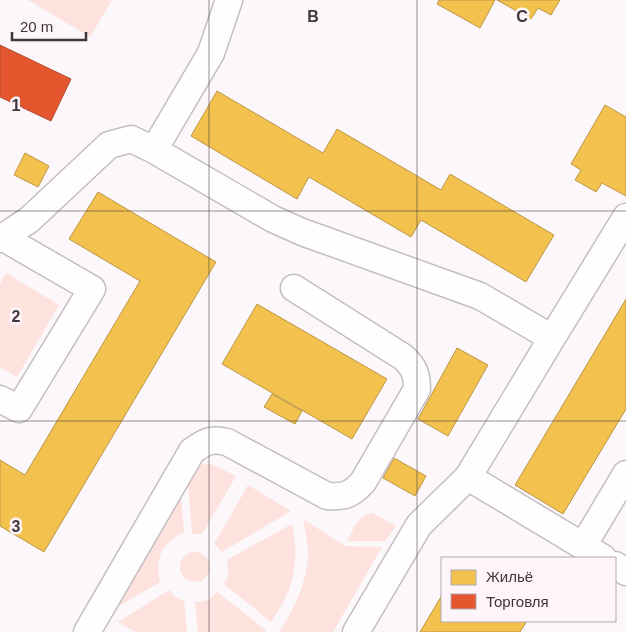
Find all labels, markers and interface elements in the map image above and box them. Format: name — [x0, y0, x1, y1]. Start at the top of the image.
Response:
text: B — [307, 8, 319, 25]
text: C — [516, 8, 528, 25]
scale bar — [12, 10, 86, 42]
text: 20 m — [20, 18, 53, 35]
text: 1 — [12, 97, 21, 114]
text: 2 — [12, 308, 21, 325]
text: 3 — [12, 518, 21, 535]
legend — [441, 557, 616, 622]
text: Жильё — [486, 568, 533, 585]
text: Торговля — [486, 593, 549, 610]

